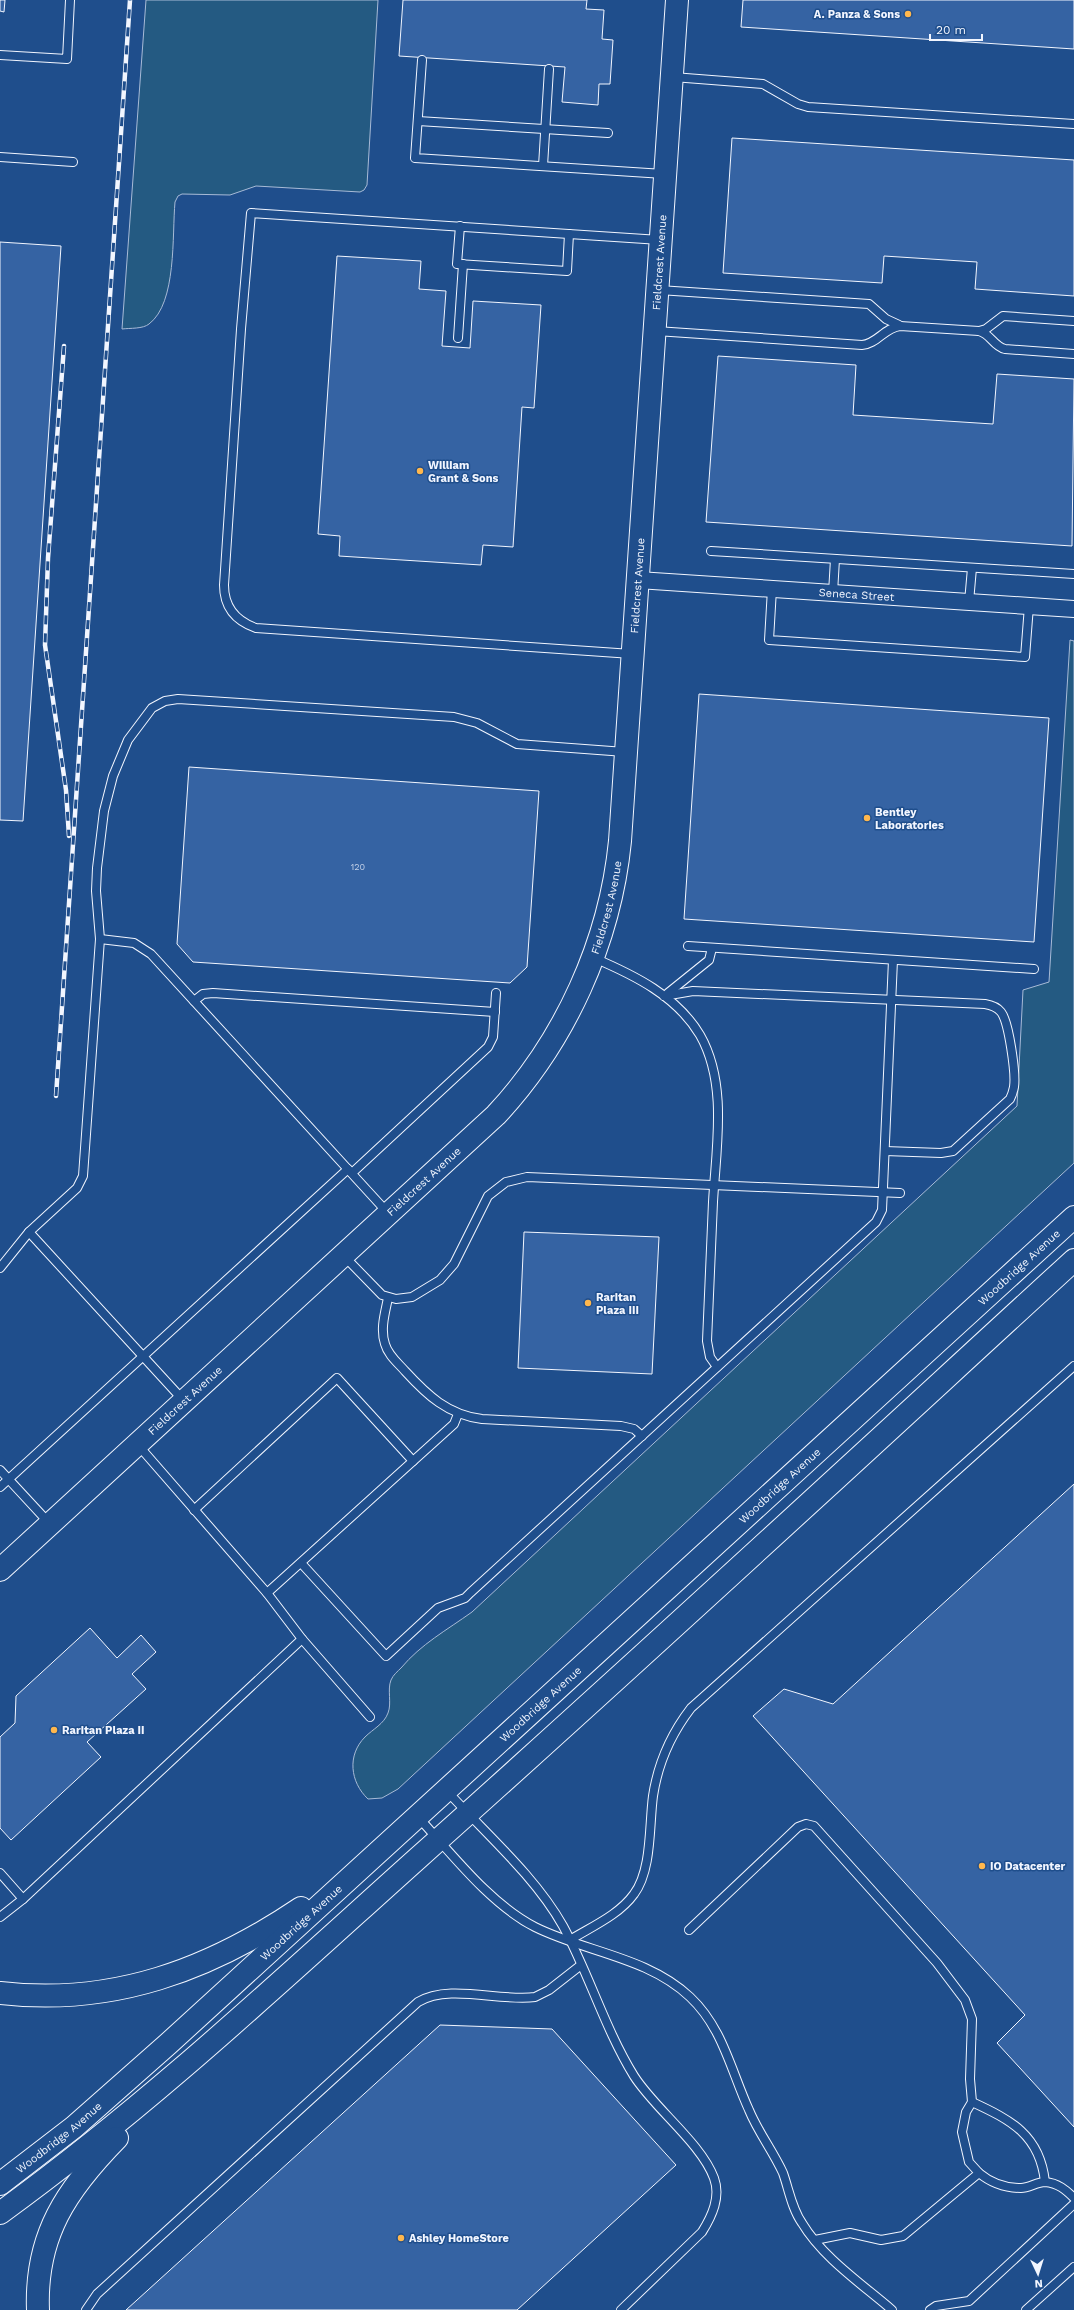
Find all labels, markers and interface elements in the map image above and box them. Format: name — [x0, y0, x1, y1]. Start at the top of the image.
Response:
place label: A. Panza & Sons — [814, 8, 900, 21]
marker: A. Panza & Sons — [903, 9, 913, 19]
scale bar — [930, 16, 982, 42]
text: 20 m — [936, 23, 966, 37]
street label: Fieldcrest Avenue — [649, 214, 669, 311]
place label: William Grant & Sons — [428, 459, 498, 485]
marker: William Grant & Sons — [415, 466, 425, 476]
street label: Fieldcrest Avenue — [628, 537, 647, 634]
street label: Seneca Street — [818, 586, 895, 604]
place label: Bentley Laboratories — [875, 806, 944, 832]
marker: Bentley Laboratories — [862, 813, 872, 823]
street label: Fieldcrest Avenue — [588, 860, 624, 956]
house number: 120 — [351, 862, 366, 872]
street label: Fieldcrest Avenue — [384, 1144, 463, 1218]
street label: Woodbridge Avenue — [975, 1227, 1063, 1308]
place label: Raritan Plaza III — [596, 1291, 639, 1317]
marker: Raritan Plaza III — [583, 1298, 593, 1308]
street label: Fieldcrest Avenue — [145, 1363, 225, 1438]
street label: Woodbridge Avenue — [736, 1445, 823, 1526]
street label: Woodbridge Avenue — [497, 1664, 584, 1745]
place label: Raritan Plaza II — [62, 1724, 145, 1737]
marker: Raritan Plaza II — [49, 1725, 59, 1735]
place label: IO Datacenter — [990, 1860, 1066, 1873]
marker: IO Datacenter — [977, 1861, 987, 1871]
street label: Woodbridge Avenue — [258, 1882, 345, 1963]
street label: Woodbridge Avenue — [13, 2099, 104, 2176]
place label: Ashley HomeStore — [409, 2232, 509, 2245]
marker: Ashley HomeStore — [396, 2233, 406, 2243]
north arrow — [1018, 2254, 1058, 2294]
text: N — [1034, 2277, 1043, 2290]

